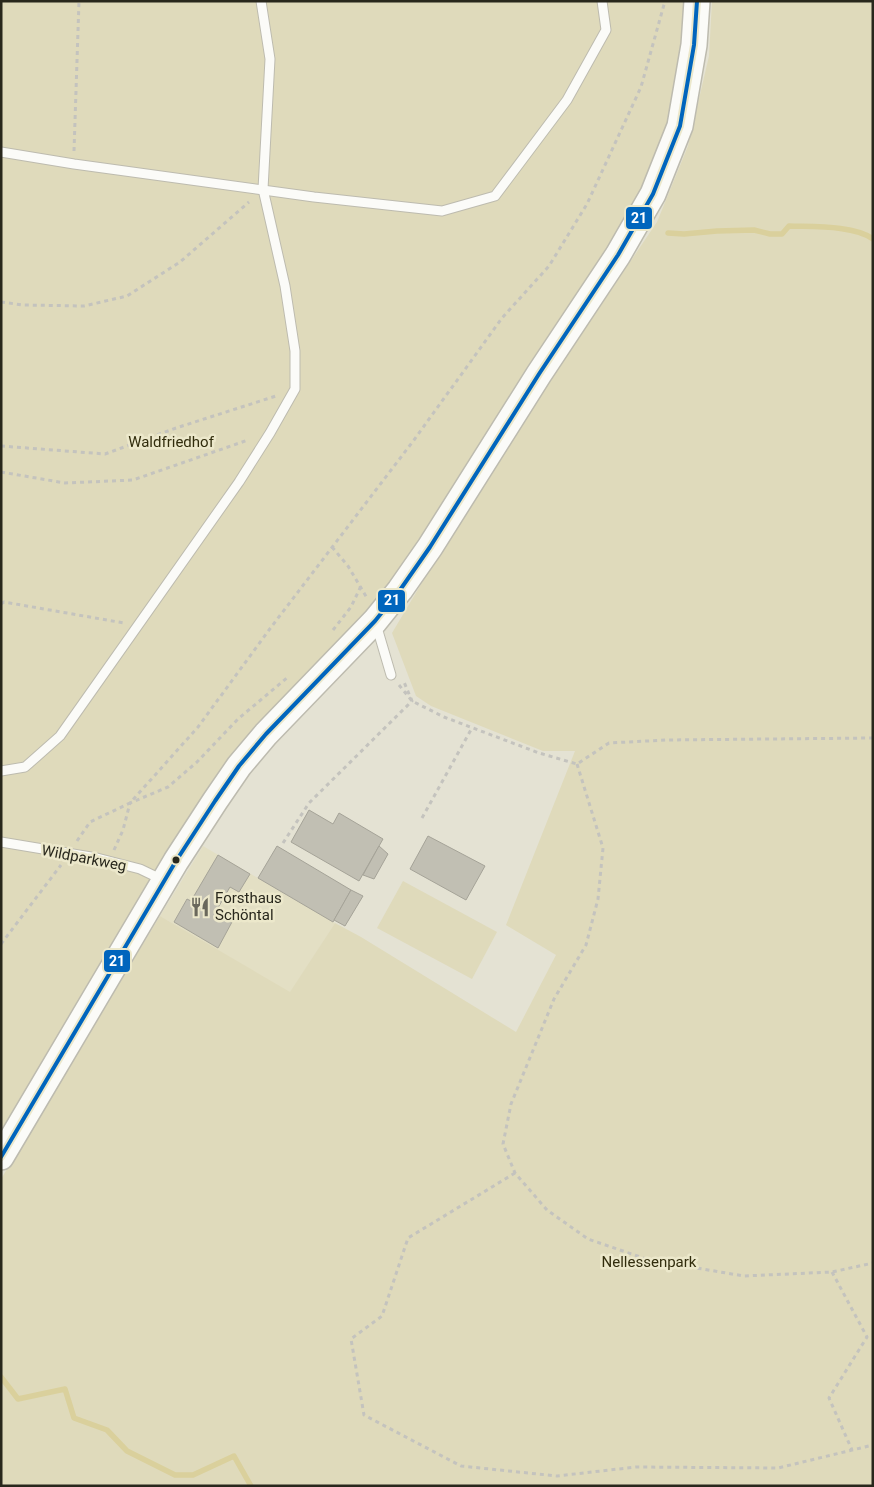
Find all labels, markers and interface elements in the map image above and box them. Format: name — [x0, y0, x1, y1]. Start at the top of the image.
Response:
line badge: 21 — [625, 206, 653, 230]
text: 21 — [631, 210, 647, 226]
park label: Waldfriedhof — [128, 433, 215, 451]
line badge: 21 — [377, 589, 406, 613]
text: 21 — [384, 592, 400, 608]
street label: Wildparkweg — [40, 841, 128, 875]
unlabelled marker — [171, 855, 181, 865]
place label: Forsthaus Schöntal — [215, 889, 282, 924]
restaurant icon: Forsthaus Schöntal — [189, 896, 211, 918]
line badge: 21 — [103, 949, 131, 973]
text: 21 — [109, 953, 125, 969]
park label: Nellessenpark — [602, 1253, 697, 1271]

